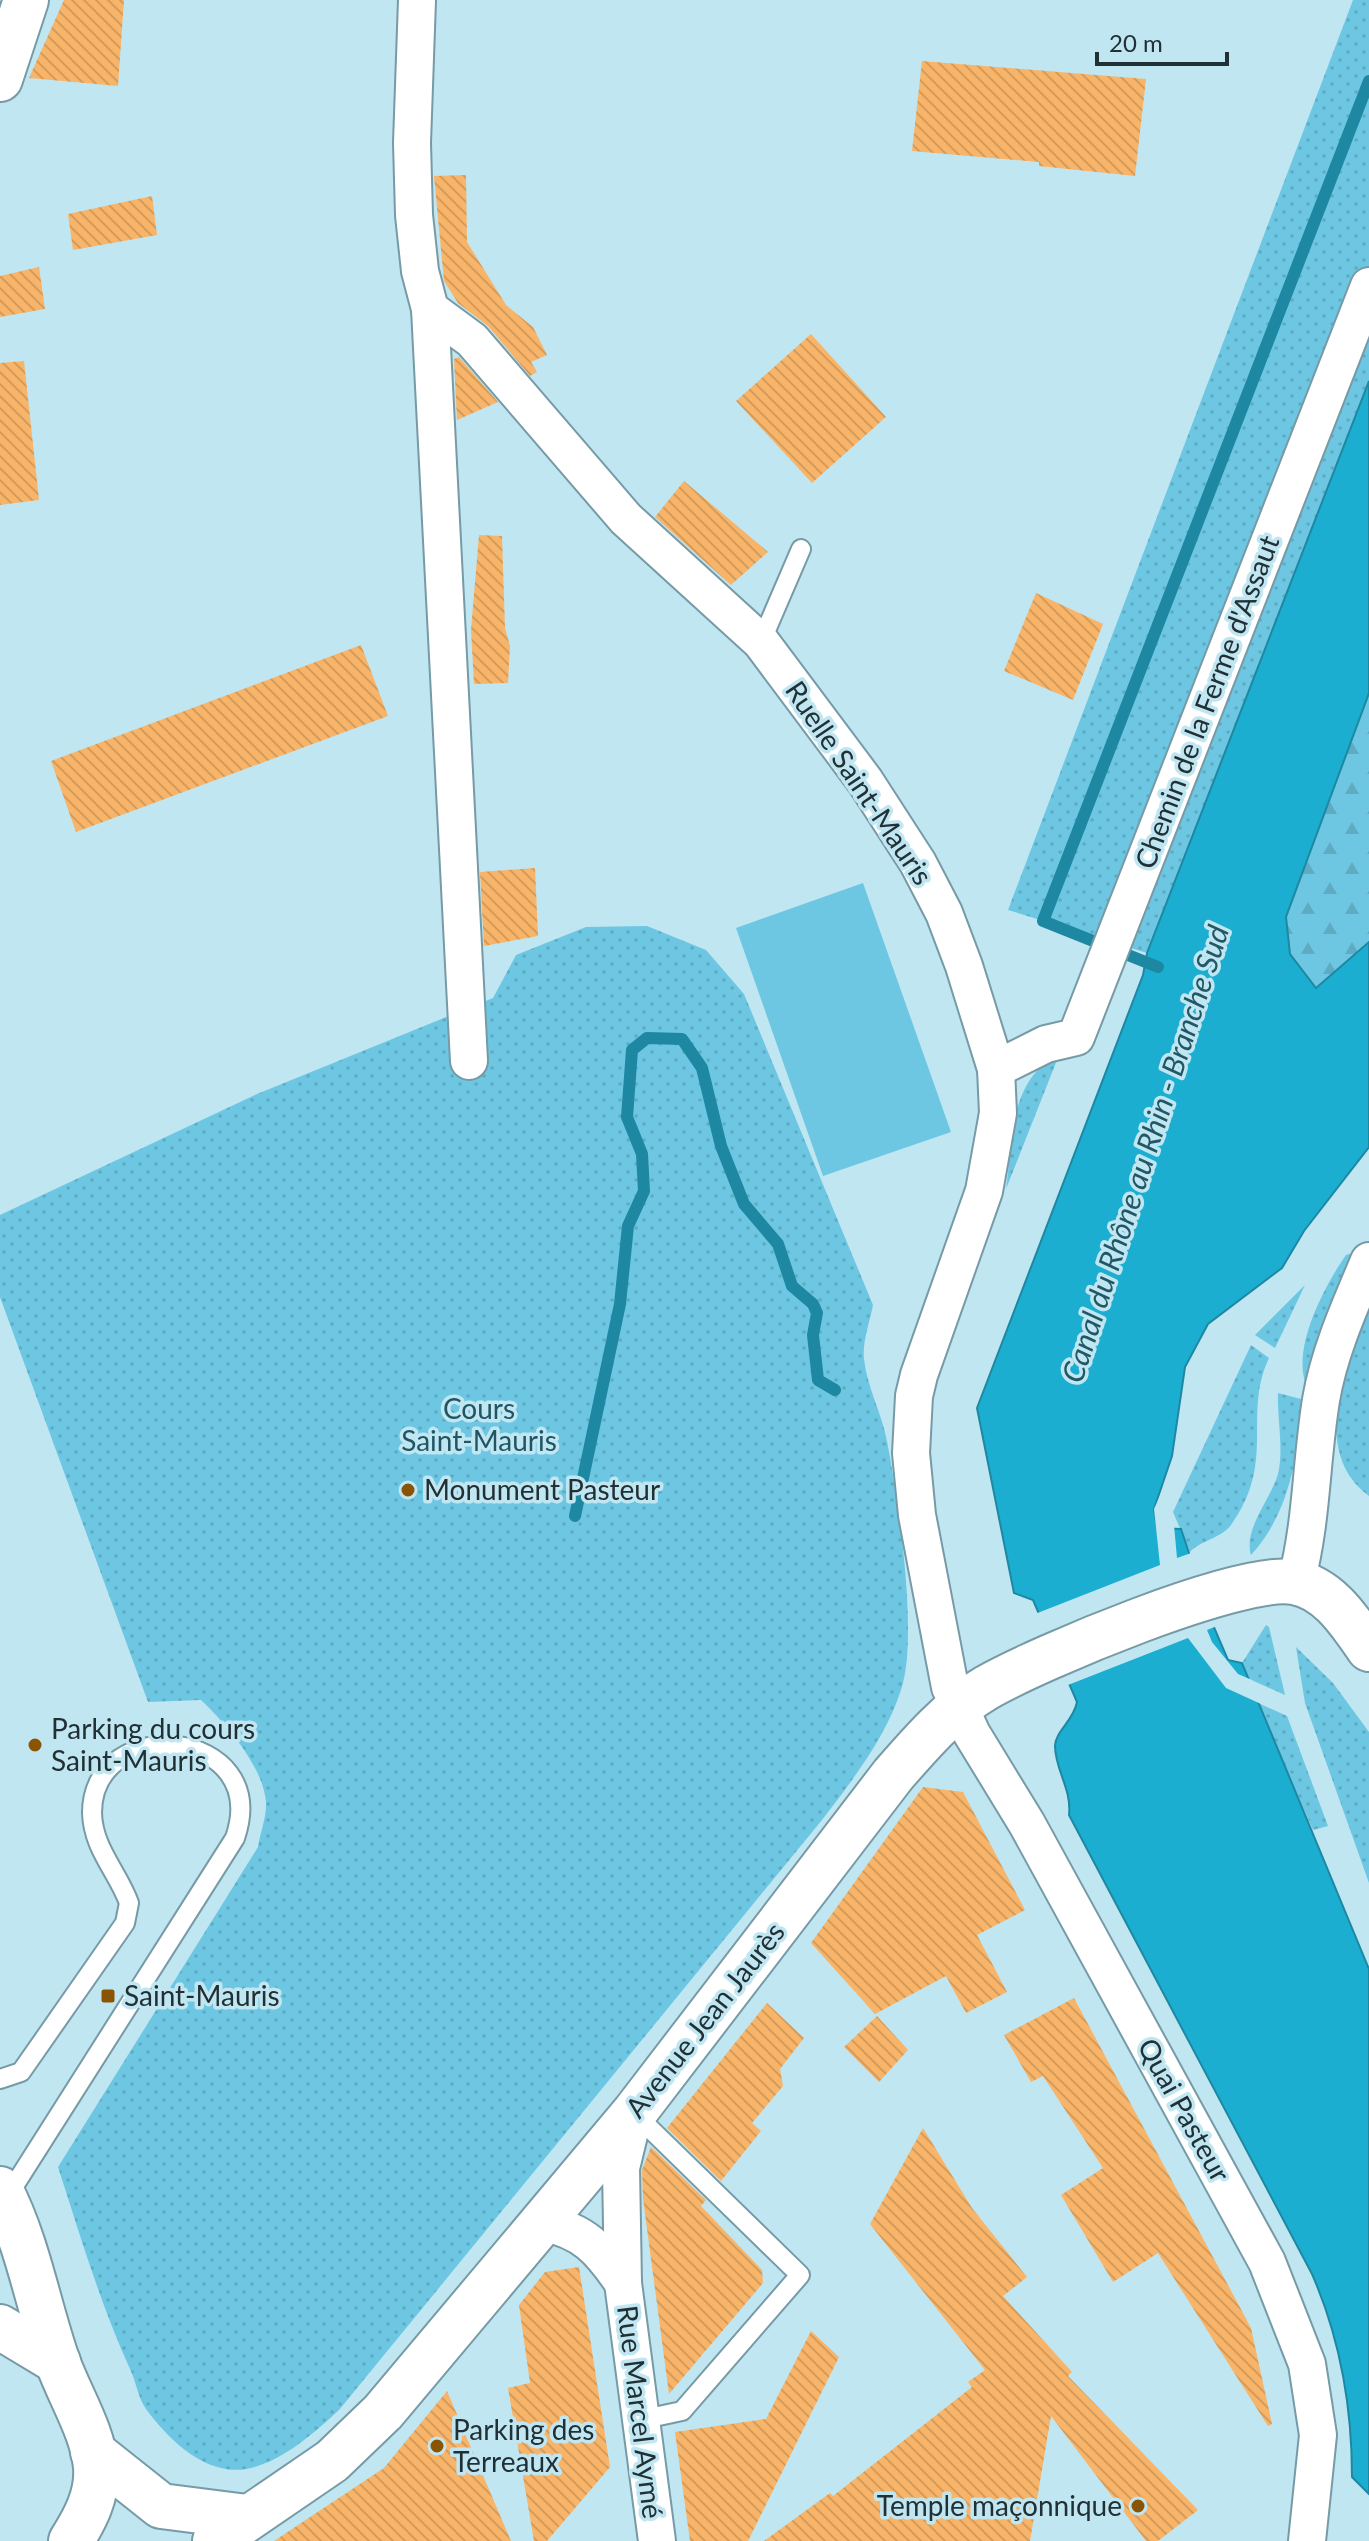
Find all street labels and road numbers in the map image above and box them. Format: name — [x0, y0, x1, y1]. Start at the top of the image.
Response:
street label: Chemin de la Ferme d'Assaut — [1127, 530, 1285, 873]
street label: Ruelle Saint-Mauris — [779, 674, 941, 891]
street label: Avenue Jean Jaurès — [617, 1915, 791, 2124]
street label: Quai Pasteur — [1132, 2032, 1238, 2187]
street label: Rue Marcel Aymé — [611, 2303, 671, 2520]

